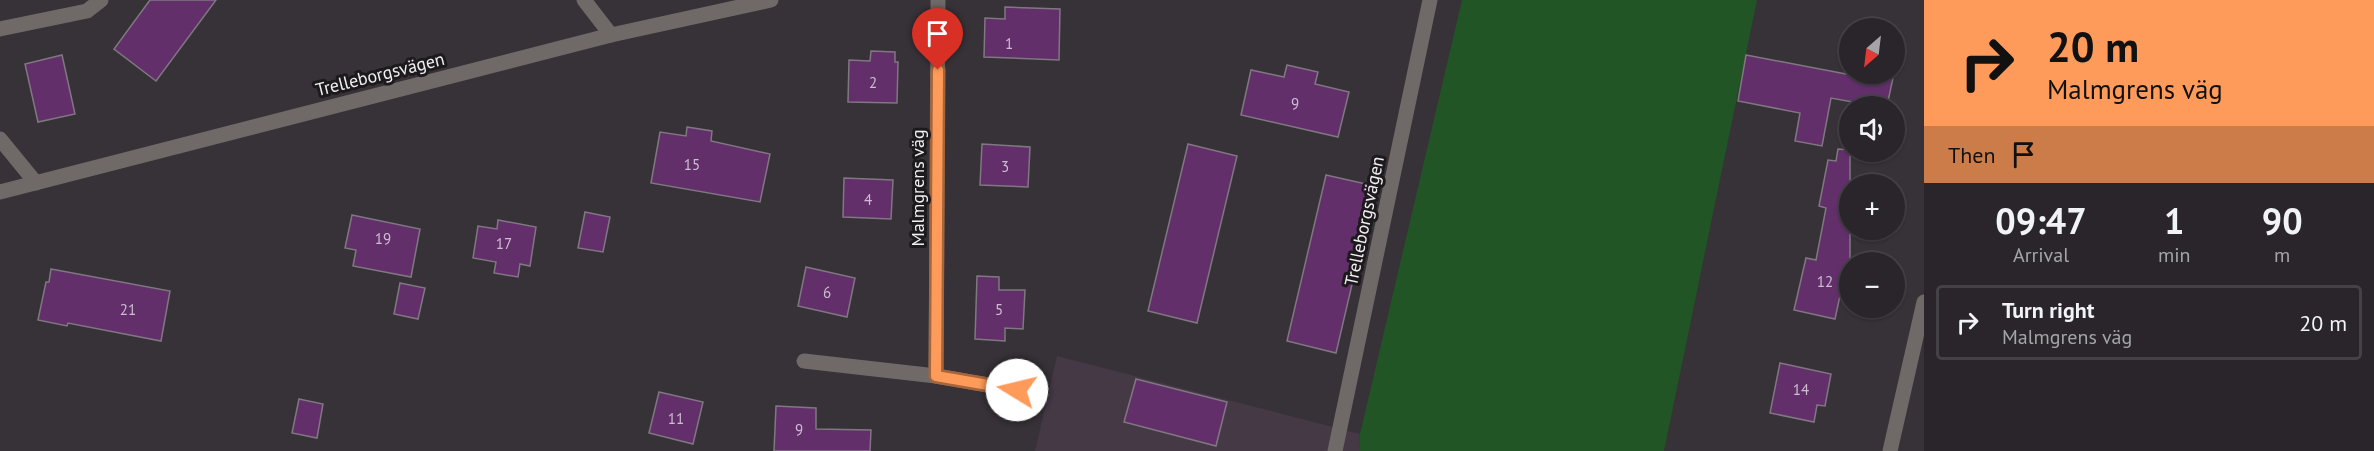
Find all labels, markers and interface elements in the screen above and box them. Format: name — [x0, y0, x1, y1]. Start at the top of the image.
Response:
pin — [912, 8, 963, 70]
icon: arrive — [921, 17, 954, 50]
north arrow — [1839, 18, 1905, 84]
map controls — [1839, 18, 1905, 318]
text: 20 m — [2047, 19, 2139, 74]
icon: right — [1948, 24, 2026, 102]
house number: 1 — [1005, 34, 1013, 53]
street label: Trelleborgsvägen — [313, 47, 447, 101]
text: Malmgrens väg — [2047, 72, 2223, 106]
house number: 2 — [869, 73, 877, 92]
house number: 9 — [1291, 94, 1299, 113]
button: sound — [1839, 96, 1905, 162]
street label: Malmgrens väg — [906, 129, 929, 247]
icon: arrive — [2007, 138, 2040, 171]
text: Then — [1948, 141, 1995, 169]
street label: Trelleborgsvägen — [1339, 154, 1389, 288]
house number: 15 — [684, 155, 700, 174]
house number: 3 — [1001, 157, 1009, 176]
button: + — [1839, 174, 1905, 240]
house number: 4 — [864, 190, 872, 209]
text: 09:47 — [1995, 197, 2087, 244]
text: 1 — [2164, 197, 2184, 244]
text: 90 — [2262, 197, 2303, 244]
house number: 19 — [375, 229, 391, 248]
house number: 17 — [496, 234, 512, 253]
text: Arrival — [2013, 242, 2069, 268]
text: min — [2158, 242, 2191, 268]
text: m — [2274, 242, 2290, 268]
button: − — [1839, 252, 1905, 318]
house number: 12 — [1817, 272, 1833, 291]
house number: 6 — [823, 283, 831, 302]
text: Turn right — [2002, 296, 2094, 324]
house number: 21 — [120, 300, 136, 319]
house number: 5 — [995, 300, 1003, 319]
icon: right — [1951, 306, 1984, 339]
text: 20 m — [2299, 309, 2347, 337]
text: Malmgrens väg — [2002, 324, 2132, 350]
position arrow — [985, 358, 1049, 422]
house number: 14 — [1793, 380, 1809, 399]
house number: 11 — [668, 409, 684, 428]
house number: 9 — [795, 420, 803, 439]

